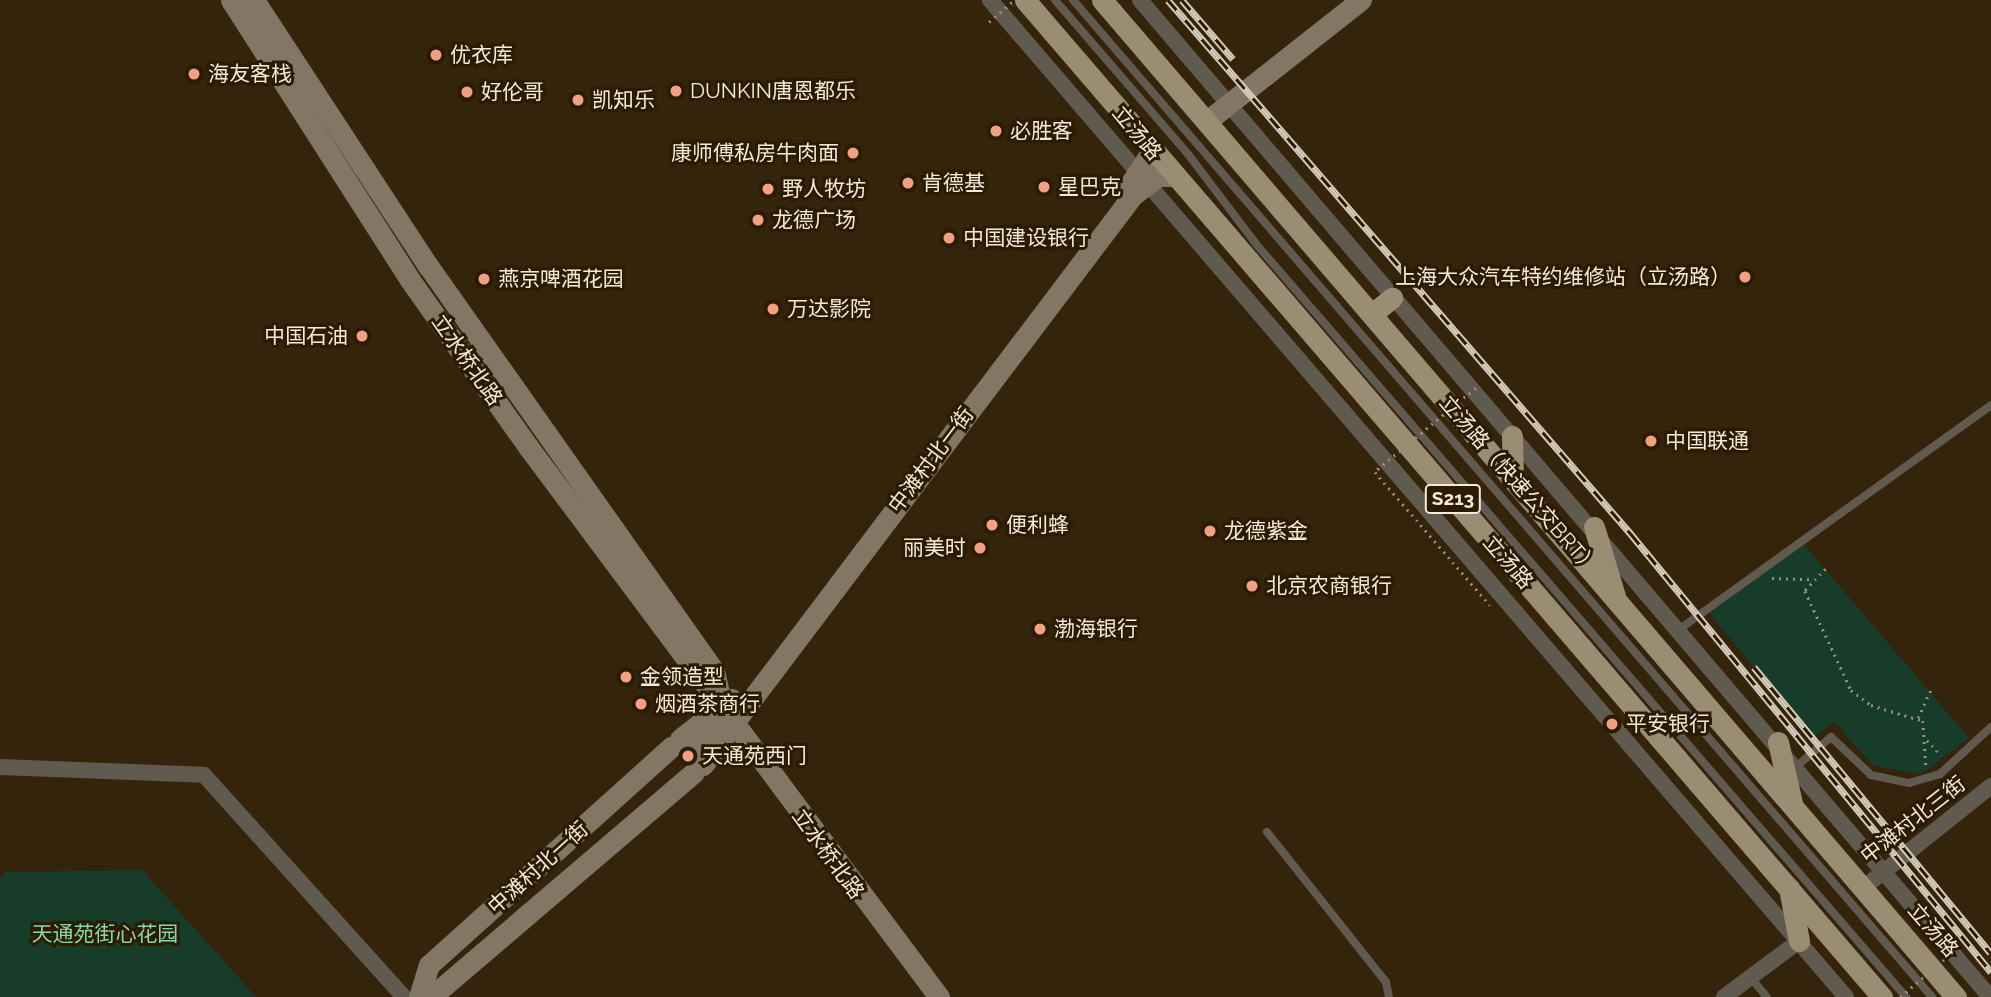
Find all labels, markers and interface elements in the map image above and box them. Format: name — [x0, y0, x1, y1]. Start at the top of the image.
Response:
place label: 优衣库 — [450, 42, 513, 68]
marker: 优衣库 — [428, 47, 444, 63]
place label: 海友客栈 — [208, 61, 292, 87]
marker: 海友客栈 — [186, 66, 202, 82]
place label: DUNKIN唐恩都乐 — [690, 78, 856, 104]
place label: 好伦哥 — [481, 79, 544, 105]
marker: DUNKIN唐恩都乐 — [668, 83, 684, 99]
marker: 好伦哥 — [459, 84, 475, 100]
place label: 凯知乐 — [592, 87, 655, 113]
marker: 凯知乐 — [570, 92, 586, 108]
street label: 立汤路 — [1107, 101, 1167, 165]
place label: 必胜客 — [1010, 118, 1073, 144]
marker: 必胜客 — [988, 123, 1004, 139]
place label: 康师傅私房牛肉面 — [671, 140, 839, 166]
marker: 康师傅私房牛肉面 — [845, 145, 861, 161]
place label: 肯德基 — [922, 170, 985, 196]
place label: 星巴克 — [1058, 174, 1121, 200]
marker: 肯德基 — [900, 175, 916, 191]
place label: 野人牧坊 — [782, 176, 866, 202]
marker: 星巴克 — [1036, 179, 1052, 195]
marker: 野人牧坊 — [760, 181, 776, 197]
place label: 龙德广场 — [772, 207, 856, 233]
marker: 龙德广场 — [750, 212, 766, 228]
place label: 中国建设银行 — [963, 225, 1089, 251]
marker: 中国建设银行 — [941, 230, 957, 246]
place label: 上海大众汽车特约维修站（立汤路） — [1395, 264, 1731, 290]
place label: 燕京啤酒花园 — [498, 266, 624, 292]
marker: 上海大众汽车特约维修站（立汤路） — [1737, 269, 1753, 285]
marker: 燕京啤酒花园 — [476, 271, 492, 287]
place label: 万达影院 — [787, 296, 871, 322]
marker: 万达影院 — [765, 301, 781, 317]
street label: 立水桥北路 — [427, 310, 507, 410]
place label: 中国石油 — [264, 323, 348, 349]
marker: 中国石油 — [354, 328, 370, 344]
street label: 立汤路（快速公交BRT） — [1434, 390, 1604, 580]
street label: 中滩村北一街 — [883, 402, 979, 518]
place label: 中国联通 — [1665, 428, 1749, 454]
marker: 中国联通 — [1643, 433, 1659, 449]
road number: S213 — [1423, 484, 1483, 514]
place label: 便利蜂 — [1006, 512, 1069, 538]
marker: 便利蜂 — [984, 517, 1000, 533]
place label: 龙德紫金 — [1224, 518, 1308, 544]
marker: 龙德紫金 — [1202, 523, 1218, 539]
street label: 立汤路 — [1478, 530, 1538, 594]
place label: 丽美时 — [903, 535, 966, 561]
marker: 丽美时 — [972, 540, 988, 556]
place label: 北京农商银行 — [1266, 573, 1392, 599]
marker: 北京农商银行 — [1244, 578, 1260, 594]
place label: 渤海银行 — [1054, 616, 1138, 642]
marker: 渤海银行 — [1032, 621, 1048, 637]
place label: 金领造型 — [640, 664, 724, 690]
marker: 金领造型 — [618, 669, 634, 685]
place label: 烟酒茶商行 — [655, 691, 760, 717]
marker: 烟酒茶商行 — [633, 696, 649, 712]
place label: 平安银行 — [1626, 711, 1710, 737]
marker: 平安银行 — [1604, 716, 1620, 732]
place label: 天通苑西门 — [702, 743, 807, 769]
marker: 天通苑西门 — [680, 748, 696, 764]
street label: 中滩村北三街 — [1856, 771, 1970, 869]
street label: 立水桥北路 — [787, 804, 869, 904]
street label: 中滩村北一街 — [483, 816, 593, 920]
street label: 立汤路 — [1903, 898, 1963, 962]
park label: 天通苑街心花园 — [32, 921, 178, 947]

